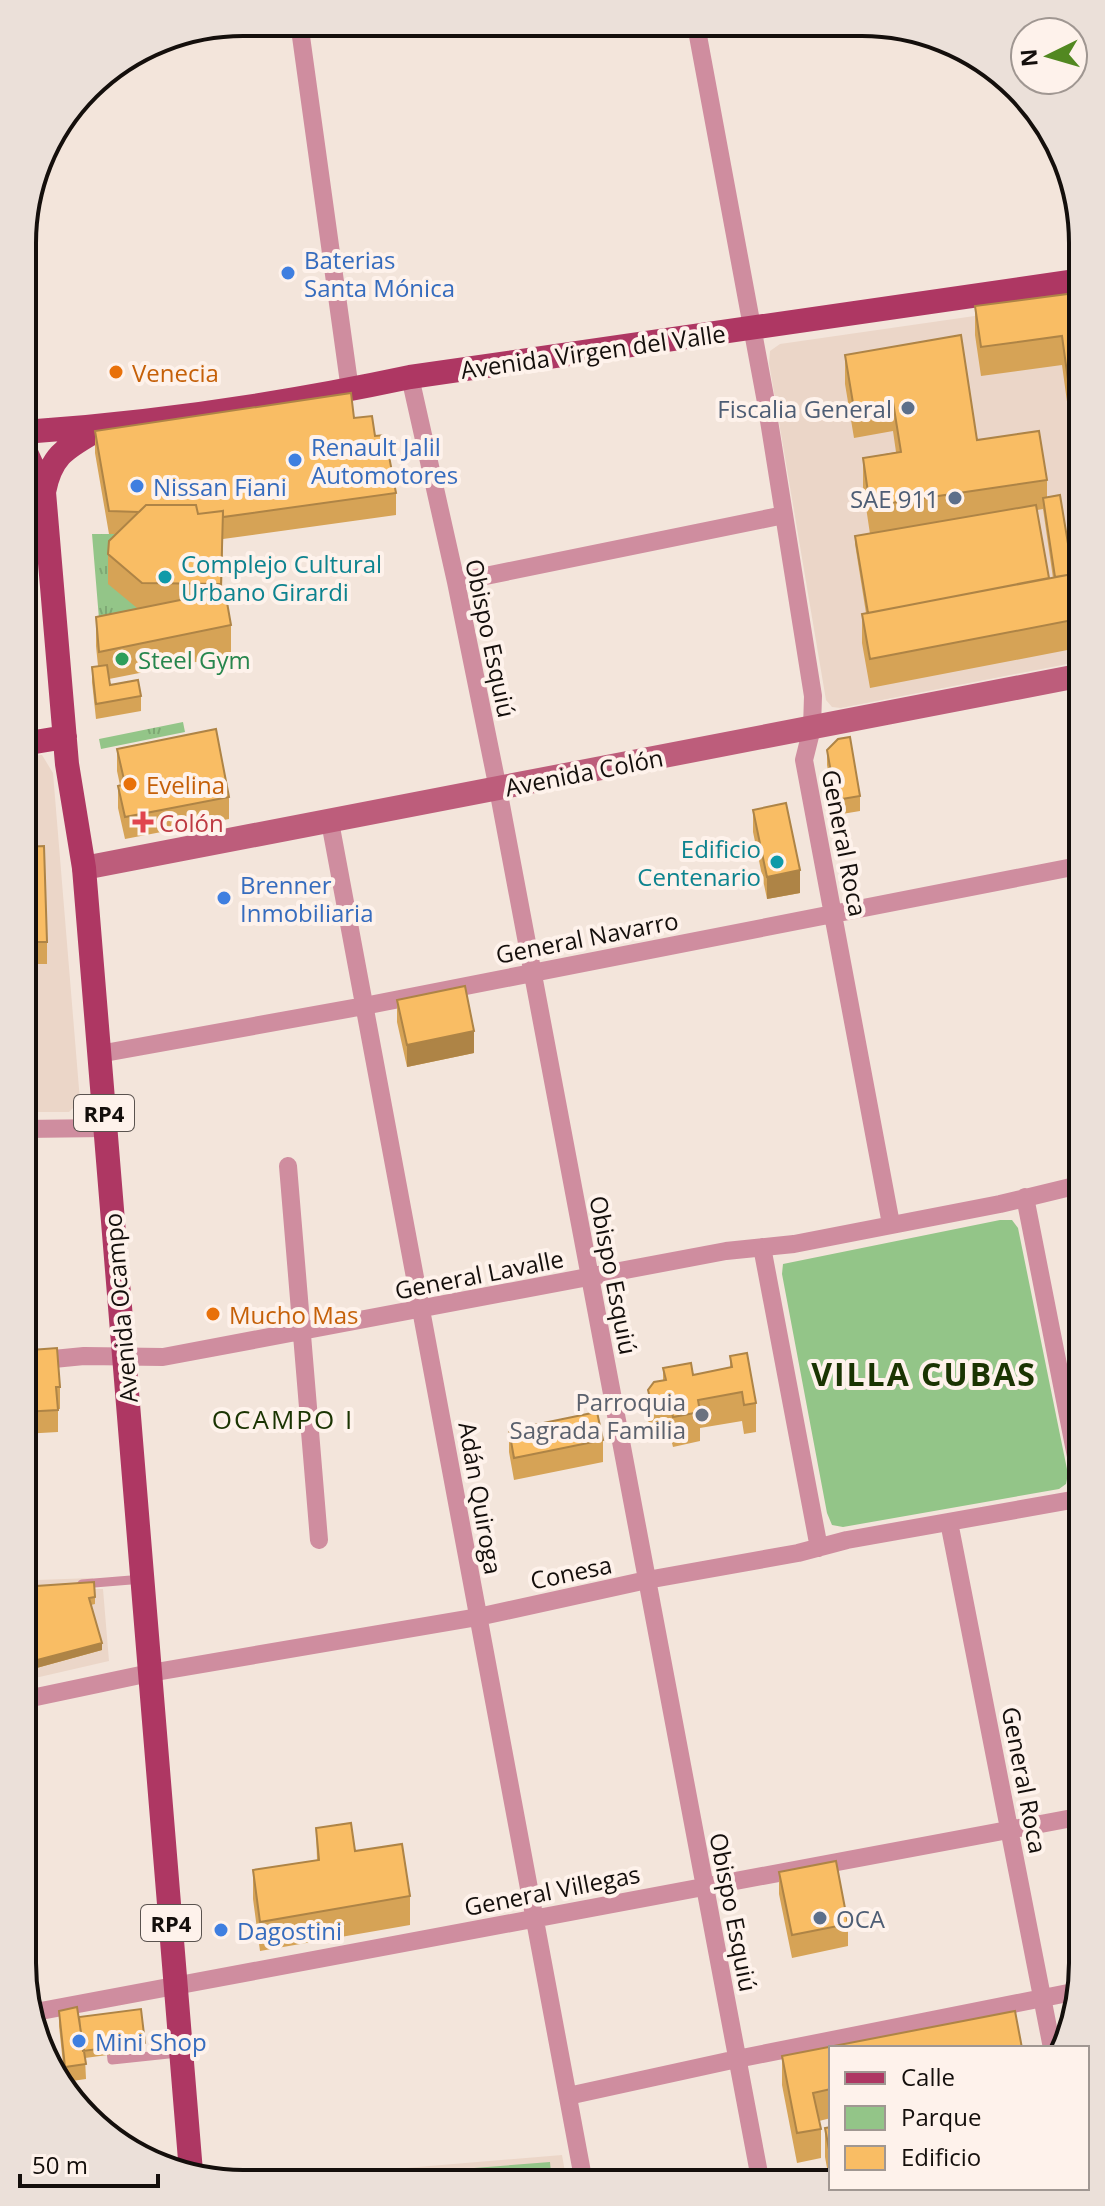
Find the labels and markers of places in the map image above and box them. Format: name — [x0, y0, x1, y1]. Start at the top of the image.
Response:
place label: Baterias Santa Mónica — [304, 243, 455, 304]
marker: Baterias Santa Mónica — [279, 264, 297, 282]
place label: Venecia — [132, 356, 219, 389]
marker: Venecia — [107, 363, 125, 381]
place label: Fiscalia General — [717, 392, 892, 425]
marker: Fiscalia General — [899, 399, 917, 417]
place label: Renault Jalil Automotores — [311, 430, 458, 491]
marker: Renault Jalil Automotores — [286, 451, 304, 469]
place label: Nissan Fiani — [153, 470, 287, 503]
marker: Nissan Fiani — [128, 477, 146, 495]
place label: SAE 911 — [850, 482, 939, 515]
marker: SAE 911 — [946, 489, 964, 507]
place label: Complejo Cultural Urbano Girardi — [181, 547, 382, 608]
marker: Complejo Cultural Urbano Girardi — [156, 568, 174, 586]
place label: Steel Gym — [138, 643, 251, 676]
marker: Steel Gym — [113, 650, 131, 668]
place label: Evelina — [146, 768, 225, 801]
marker: Evelina — [121, 775, 139, 793]
place label: Colón — [159, 806, 224, 839]
marker: Colón — [134, 813, 152, 831]
place label: Edificio Centenario — [637, 832, 761, 893]
marker: Edificio Centenario — [768, 853, 786, 871]
place label: Brenner Inmobiliaria — [240, 868, 373, 929]
marker: Brenner Inmobiliaria — [215, 889, 233, 907]
place label: Mucho Mas — [229, 1298, 359, 1331]
marker: Mucho Mas — [204, 1305, 222, 1323]
place label: Parroquia Sagrada Familia — [510, 1385, 686, 1446]
marker: Parroquia Sagrada Familia — [693, 1406, 711, 1424]
place label: OCA — [836, 1902, 886, 1935]
marker: OCA — [811, 1909, 829, 1927]
place label: Dagostini — [237, 1914, 342, 1947]
marker: Dagostini — [212, 1921, 230, 1939]
place label: Mini Shop — [95, 2025, 207, 2058]
marker: Mini Shop — [70, 2032, 88, 2050]

